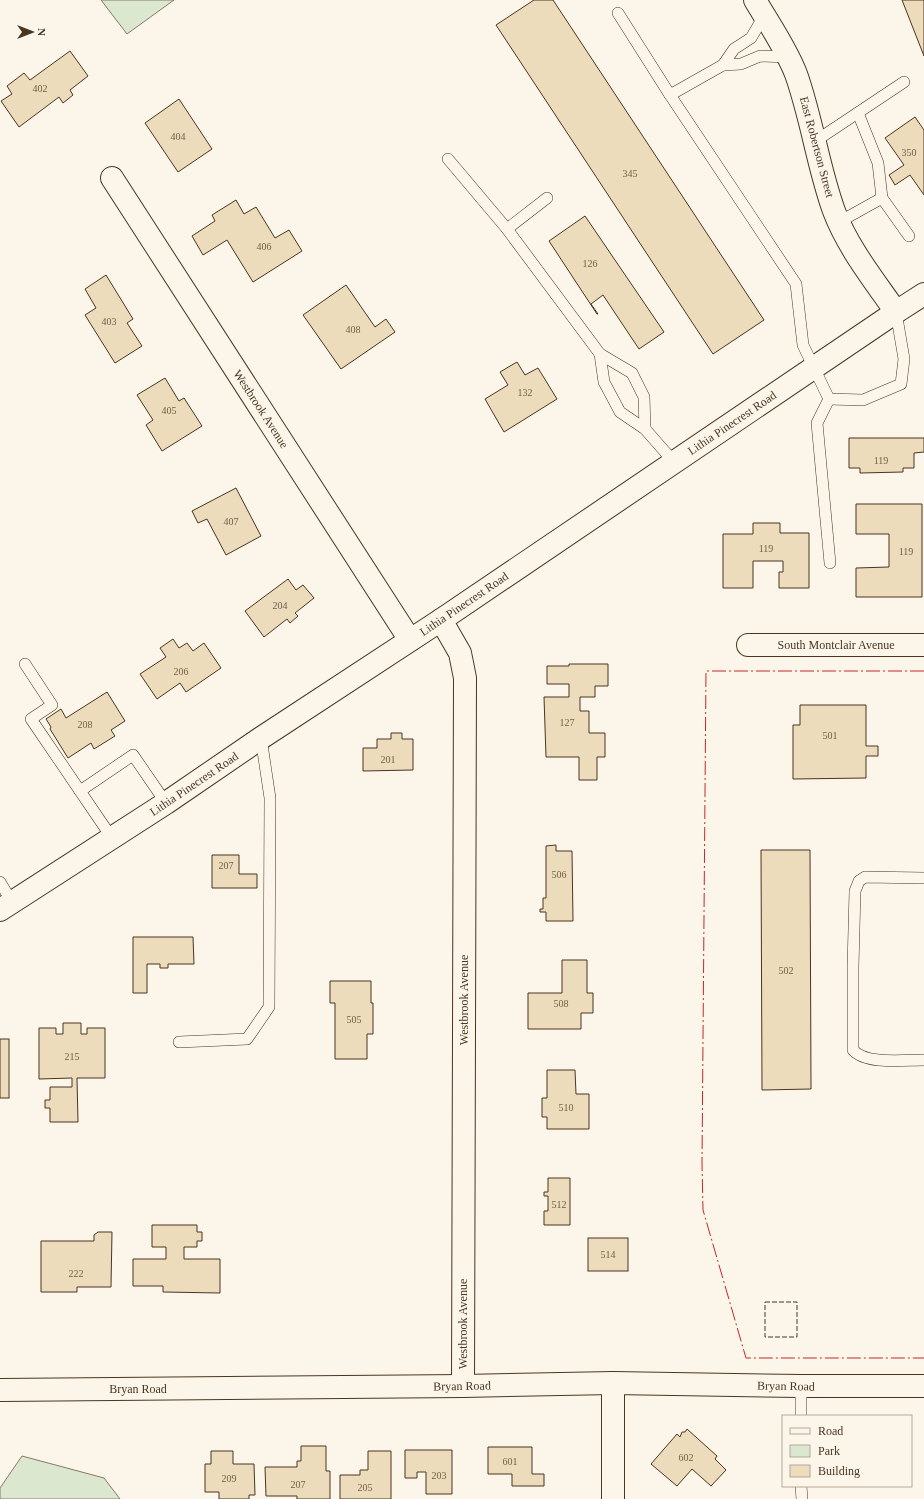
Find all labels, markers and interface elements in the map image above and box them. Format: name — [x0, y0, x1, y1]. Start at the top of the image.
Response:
north arrow — [12, 12, 52, 52]
text: N — [36, 28, 48, 36]
house number: 402 — [33, 83, 48, 94]
street label: East Robertson Street — [797, 95, 837, 200]
house number: 404 — [171, 131, 186, 142]
house number: 350 — [902, 147, 917, 158]
house number: 345 — [623, 168, 638, 179]
house number: 406 — [257, 241, 272, 252]
house number: 126 — [583, 258, 598, 269]
house number: 403 — [102, 316, 117, 327]
house number: 408 — [346, 324, 361, 335]
street label: Westbrook Avenue — [230, 367, 292, 451]
house number: 132 — [518, 387, 533, 398]
street label: Lithia Pinecrest Road — [685, 388, 779, 458]
house number: 405 — [162, 405, 177, 416]
house number: 119 — [874, 455, 888, 466]
house number: 407 — [224, 516, 239, 527]
house number: 119 — [759, 543, 773, 554]
house number: 119 — [899, 546, 913, 557]
street label: Lithia Pinecrest Road — [417, 569, 511, 639]
house number: 204 — [273, 600, 288, 611]
street label: South Montclair Avenue — [777, 638, 895, 652]
house number: 206 — [174, 666, 189, 677]
house number: 127 — [560, 717, 575, 728]
house number: 208 — [78, 719, 93, 730]
house number: 501 — [823, 730, 838, 741]
street label: Lithia Pinecrest Road — [147, 749, 241, 819]
house number: 201 — [381, 754, 396, 765]
house number: 207 — [219, 860, 234, 871]
house number: 506 — [552, 869, 567, 880]
street label: Westbrook Avenue — [457, 955, 471, 1045]
house number: 502 — [779, 965, 794, 976]
house number: 508 — [554, 998, 569, 1009]
house number: 505 — [347, 1014, 362, 1025]
house number: 215 — [65, 1051, 80, 1062]
house number: 510 — [559, 1102, 574, 1113]
house number: 512 — [552, 1199, 567, 1210]
house number: 514 — [601, 1249, 616, 1260]
house number: 222 — [69, 1268, 84, 1279]
street label: Westbrook Avenue — [456, 1279, 470, 1369]
street label: Bryan Road — [433, 1378, 491, 1394]
street label: Bryan Road — [757, 1378, 815, 1394]
street label: Bryan Road — [109, 1382, 167, 1396]
legend — [782, 1415, 912, 1487]
text: Road — [818, 1424, 843, 1438]
text: Park — [818, 1444, 840, 1458]
house number: 602 — [679, 1452, 694, 1463]
house number: 601 — [503, 1456, 518, 1467]
text: Building — [818, 1464, 860, 1478]
house number: 203 — [432, 1470, 447, 1481]
house number: 209 — [222, 1473, 237, 1484]
house number: 207 — [291, 1479, 306, 1490]
house number: 205 — [358, 1482, 373, 1493]

